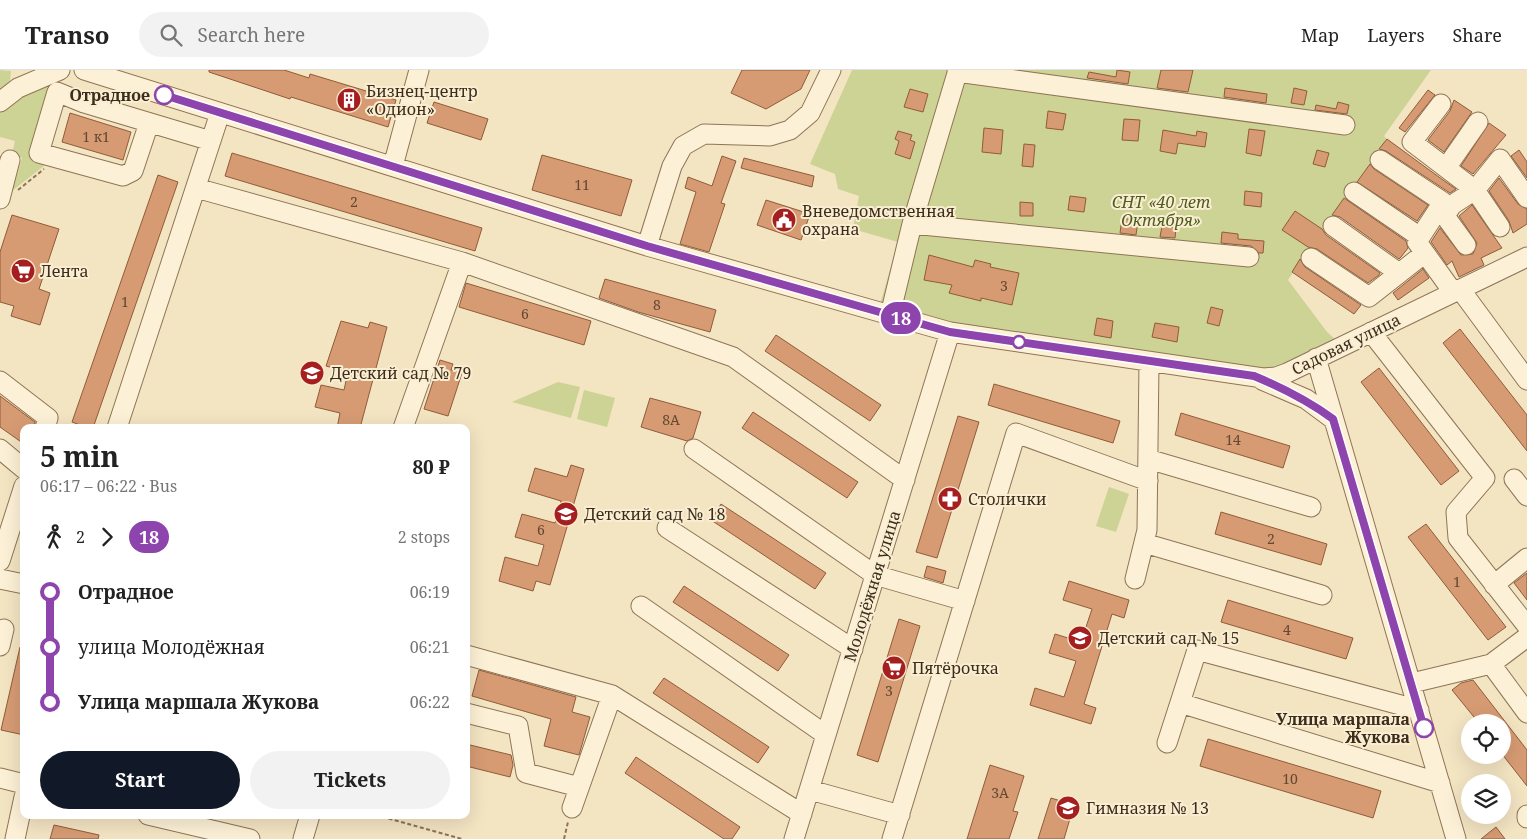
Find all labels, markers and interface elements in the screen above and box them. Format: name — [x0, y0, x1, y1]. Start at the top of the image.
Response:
search box — [139, 12, 489, 57]
text: Transo — [25, 18, 109, 51]
icon: search — [157, 21, 185, 49]
text: Search here — [197, 22, 305, 48]
text: Map — [1301, 23, 1339, 47]
text: Layers — [1367, 23, 1425, 47]
text: Share — [1453, 23, 1502, 47]
place label: Бизнец-центр «Одион» — [366, 80, 478, 120]
place label: Отрадное — [69, 84, 150, 106]
marker: Отрадное — [154, 85, 174, 105]
building icon: Бизнец-центр «Одион» — [336, 87, 362, 113]
house number: 1 к1 — [82, 127, 110, 146]
house number: 11 — [574, 175, 590, 194]
park label: СНТ «40 лет Октября» — [1112, 191, 1210, 231]
house number: 2 — [350, 192, 358, 211]
place label: Вневедомственная охрана — [802, 200, 955, 240]
public building icon: Вневедомственная охрана — [771, 207, 797, 233]
supermarket icon: Лента — [10, 258, 36, 284]
place label: Лента — [40, 260, 89, 282]
house number: 3 — [1000, 276, 1008, 295]
house number: 1 — [121, 292, 129, 311]
house number: 8 — [653, 295, 661, 314]
line badge: 18 — [878, 302, 924, 334]
house number: 6 — [521, 304, 529, 323]
text: 18 — [891, 306, 911, 330]
street label: Садовая улица — [1288, 308, 1404, 380]
unlabelled marker — [1012, 335, 1026, 349]
school or university icon: Детский сад № 79 — [299, 360, 325, 386]
place label: Детский сад № 79 — [330, 362, 472, 384]
house number: 8А — [662, 410, 680, 429]
house number: 14 — [1225, 430, 1241, 449]
text: 5 min — [40, 437, 119, 475]
text: 80 ₽ — [412, 454, 450, 480]
text: 06:17 – 06:22 · Bus — [40, 475, 177, 497]
pharmacy icon: Столички — [937, 486, 963, 512]
place label: Столички — [968, 488, 1047, 510]
school or university icon: Детский сад № 18 — [553, 501, 579, 527]
place label: Детский сад № 18 — [584, 503, 726, 525]
street label: Молодёжная улица — [838, 508, 906, 664]
house number: 6 — [537, 520, 545, 539]
icon: walk — [40, 523, 68, 551]
icon: forward — [93, 523, 121, 551]
text: 18 — [139, 525, 159, 549]
text: 2 — [76, 526, 85, 548]
text: 2 stops — [398, 526, 450, 548]
house number: 2 — [1267, 529, 1275, 548]
house number: 1 — [1453, 572, 1461, 591]
text: Отрадное — [78, 579, 174, 605]
text: 06:19 — [410, 581, 450, 603]
house number: 4 — [1283, 620, 1291, 639]
school or university icon: Детский сад № 15 — [1067, 625, 1093, 651]
place label: Детский сад № 15 — [1098, 627, 1240, 649]
text: улица Молодёжная — [78, 634, 265, 660]
text: 06:21 — [410, 636, 450, 658]
supermarket icon: Пятёрочка — [881, 655, 907, 681]
place label: Пятёрочка — [912, 657, 999, 679]
house number: 3 — [885, 681, 893, 700]
text: Улица маршала Жукова — [78, 689, 319, 715]
text: 06:22 — [410, 691, 450, 713]
place label: Улица маршала Жукова — [1276, 708, 1410, 748]
map controls — [1461, 714, 1511, 824]
button: locate — [1461, 714, 1511, 764]
marker: Улица маршала Жукова — [1414, 718, 1434, 738]
button: Start — [40, 751, 240, 809]
button: Tickets — [250, 751, 450, 809]
house number: 10 — [1282, 769, 1298, 788]
button: layers — [1461, 774, 1511, 824]
house number: 3А — [991, 783, 1009, 802]
school or university icon: Гимназия № 13 — [1055, 795, 1081, 821]
place label: Гимназия № 13 — [1086, 797, 1209, 819]

